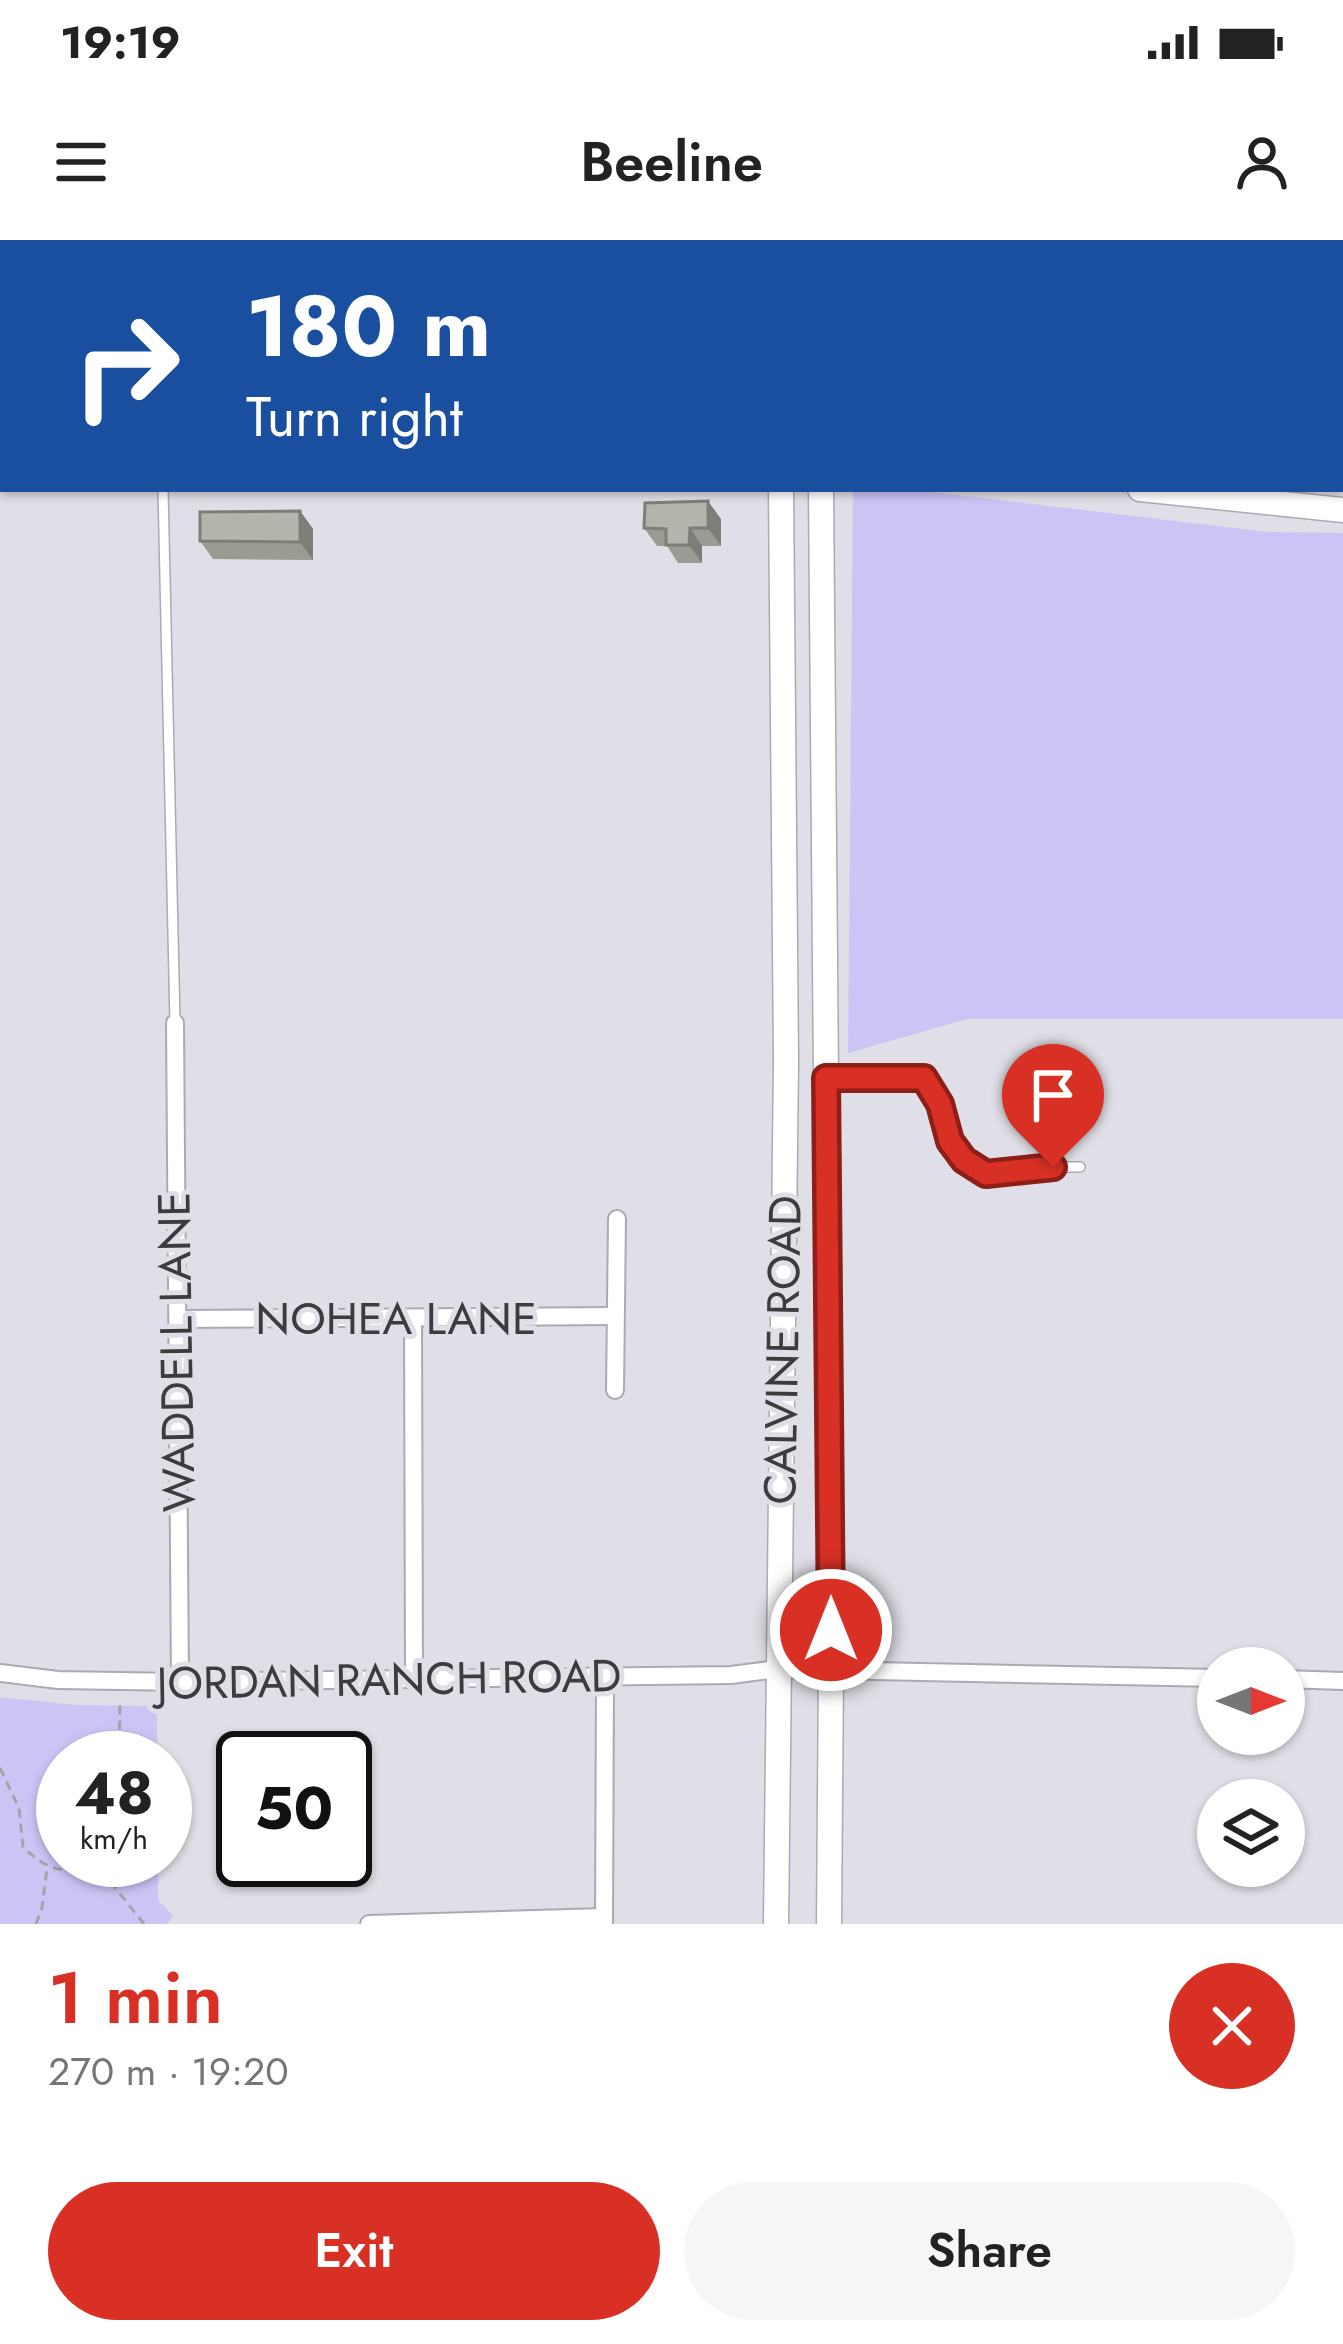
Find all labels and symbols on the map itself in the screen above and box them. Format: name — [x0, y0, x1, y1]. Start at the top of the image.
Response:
pin — [1002, 1044, 1104, 1167]
street label: WADDELL LANE — [141, 1191, 212, 1513]
street label: CALVINE ROAD — [747, 1195, 818, 1505]
street label: NOHEA LANE — [255, 1286, 537, 1351]
position arrow — [768, 1567, 894, 1693]
street label: JORDAN RANCH ROAD — [151, 1643, 622, 1716]
north arrow — [1197, 1647, 1305, 1755]
speed limit sign: 50 — [216, 1731, 372, 1887]

